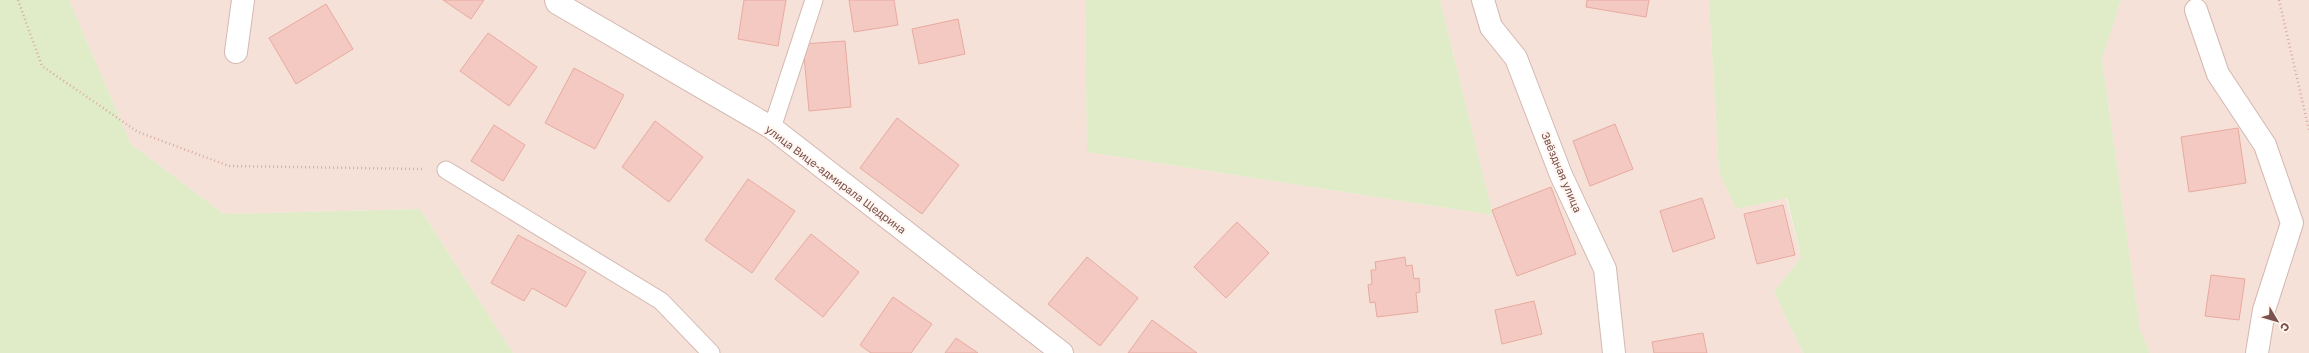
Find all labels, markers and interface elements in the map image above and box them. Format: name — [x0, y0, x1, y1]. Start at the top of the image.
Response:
street label: улица Вице-адмирала Щедрина — [763, 122, 909, 236]
street label: Звёздная улица — [1539, 130, 1585, 214]
north arrow — [2257, 301, 2297, 341]
text: С — [2278, 320, 2293, 335]

